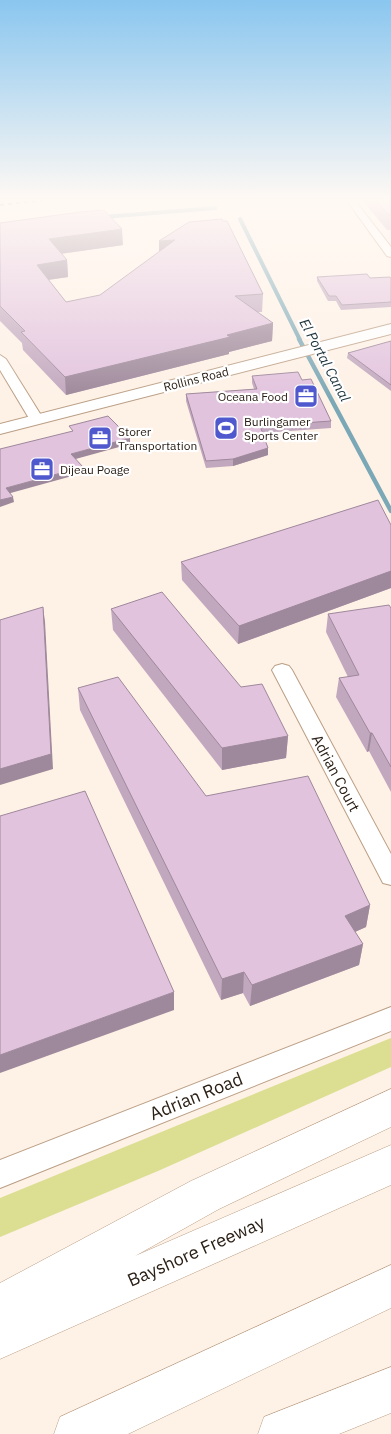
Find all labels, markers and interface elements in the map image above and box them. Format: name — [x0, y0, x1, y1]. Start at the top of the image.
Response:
water label: El Portal Canal — [296, 315, 355, 405]
street label: Rollins Road — [162, 364, 230, 394]
office icon: Oceana Food — [293, 383, 319, 409]
place label: Oceana Food — [218, 389, 288, 404]
place label: Burlingamer Sports Center — [244, 414, 319, 443]
sports icon: Burlingamer Sports Center — [213, 415, 239, 441]
place label: Storer Transportation — [118, 424, 197, 453]
office icon: Storer Transportation — [87, 425, 113, 451]
office icon: Dijeau Poage — [29, 456, 55, 482]
place label: Dijeau Poage — [60, 462, 130, 477]
street label: Adrian Court — [308, 731, 364, 815]
street label: Adrian Road — [146, 1067, 246, 1125]
street label: Bayshore Freeway — [124, 1210, 268, 1292]

